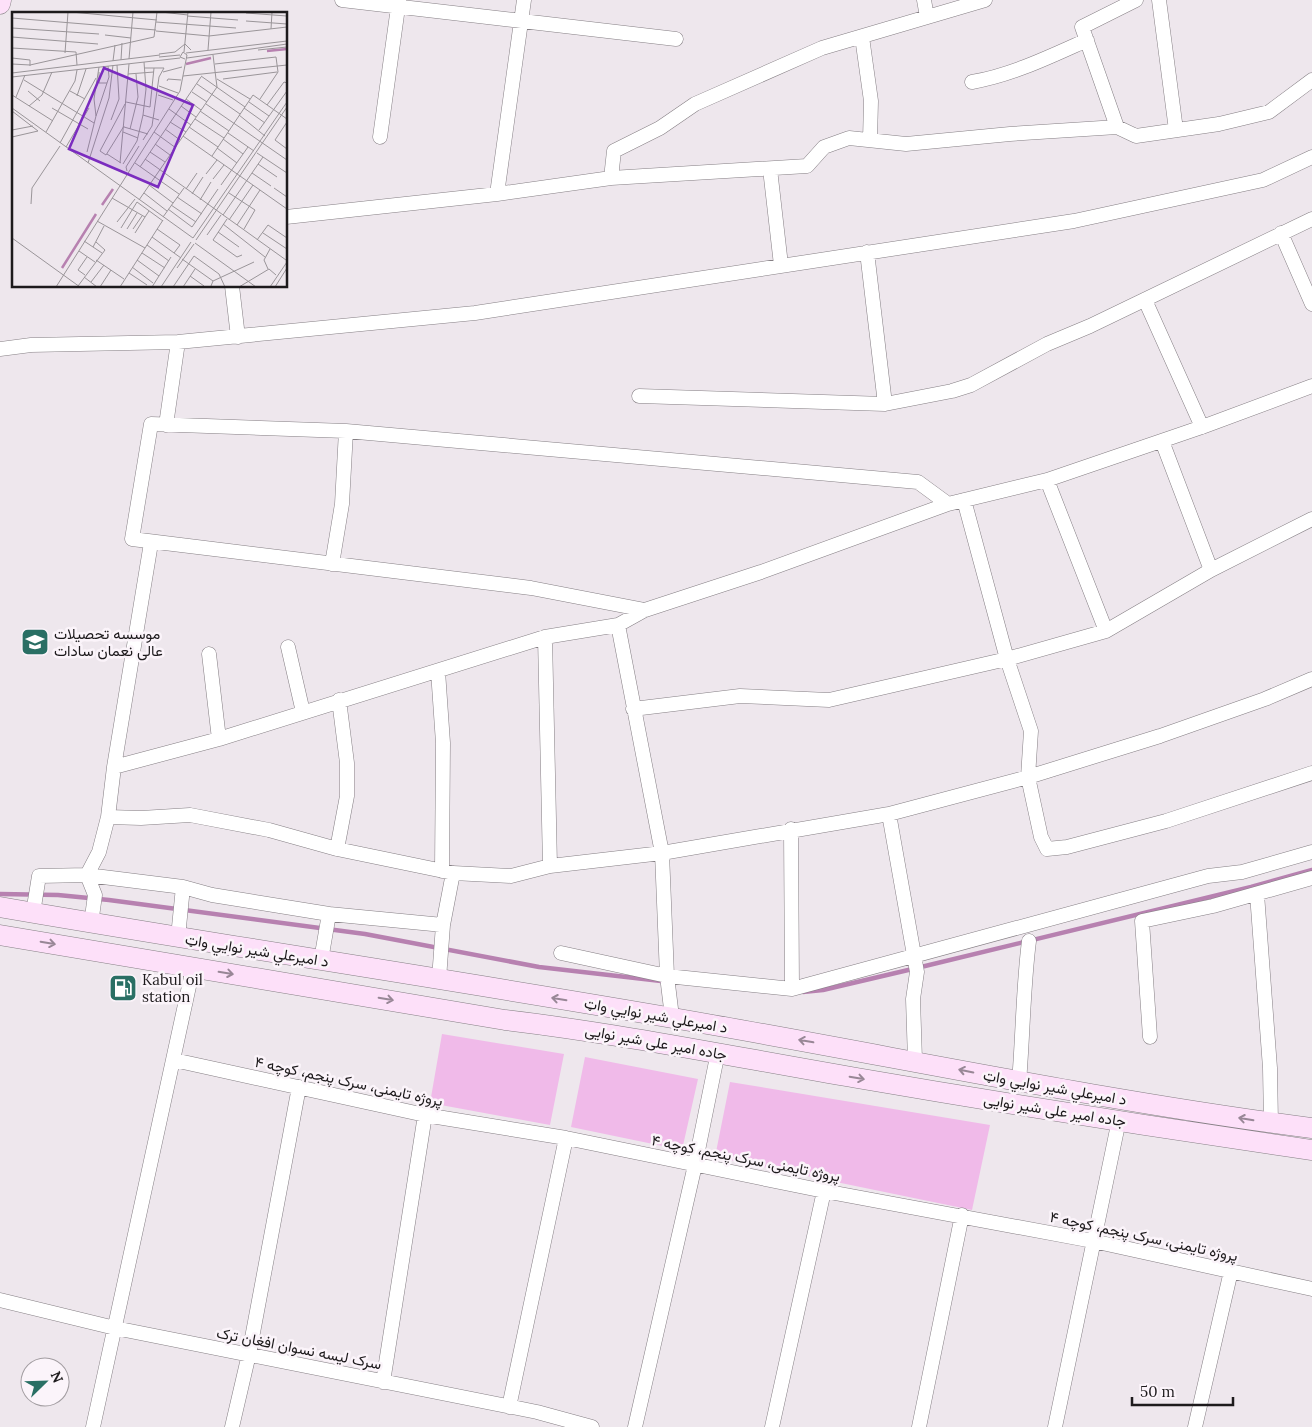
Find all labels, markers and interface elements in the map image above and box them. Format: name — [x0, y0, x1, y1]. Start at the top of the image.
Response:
inset map — [12, 12, 288, 288]
place label: موسسه تحصیلات عالی نعمان سادات — [54, 624, 163, 661]
school or university icon: موسسه تحصیلات عالی نعمان سادات — [20, 627, 50, 657]
street label: د امیرعلي شیر نوايي واټ — [183, 929, 330, 975]
one-way arrow — [40, 939, 56, 949]
one-way arrow — [217, 968, 233, 978]
place label: Kabul oil station — [142, 970, 203, 1006]
fuel station icon: Kabul oil station — [108, 973, 138, 1003]
street label: د امیرعلي شیر نوايي واټ — [582, 993, 729, 1041]
one-way arrow — [552, 994, 568, 1004]
one-way arrow — [378, 995, 394, 1005]
street label: جاده امیر علی شیر نوایی — [583, 1020, 729, 1065]
one-way arrow — [798, 1036, 814, 1045]
street label: پروژه تایمنی، سرک پنجم، کوچه ۴ — [253, 1052, 445, 1111]
street label: د امیرعلي شیر نوايي واټ — [981, 1065, 1128, 1113]
one-way arrow — [958, 1066, 974, 1075]
one-way arrow — [848, 1073, 864, 1083]
street label: جاده امیر علی شیر نوایی — [982, 1089, 1128, 1132]
one-way arrow — [1239, 1114, 1255, 1124]
street label: پروژه تایمنی، سرک پنجم، کوچه ۴ — [650, 1130, 842, 1187]
street label: پروژه تایمنی، سرک پنجم، کوچه ۴ — [1048, 1207, 1240, 1266]
street label: سرک لیسه نسوان افغان‌ ترک — [215, 1323, 383, 1373]
north arrow — [20, 1357, 70, 1407]
text: N — [47, 1368, 67, 1386]
scale bar — [1132, 1374, 1233, 1406]
text: 50 m — [1140, 1382, 1175, 1401]

